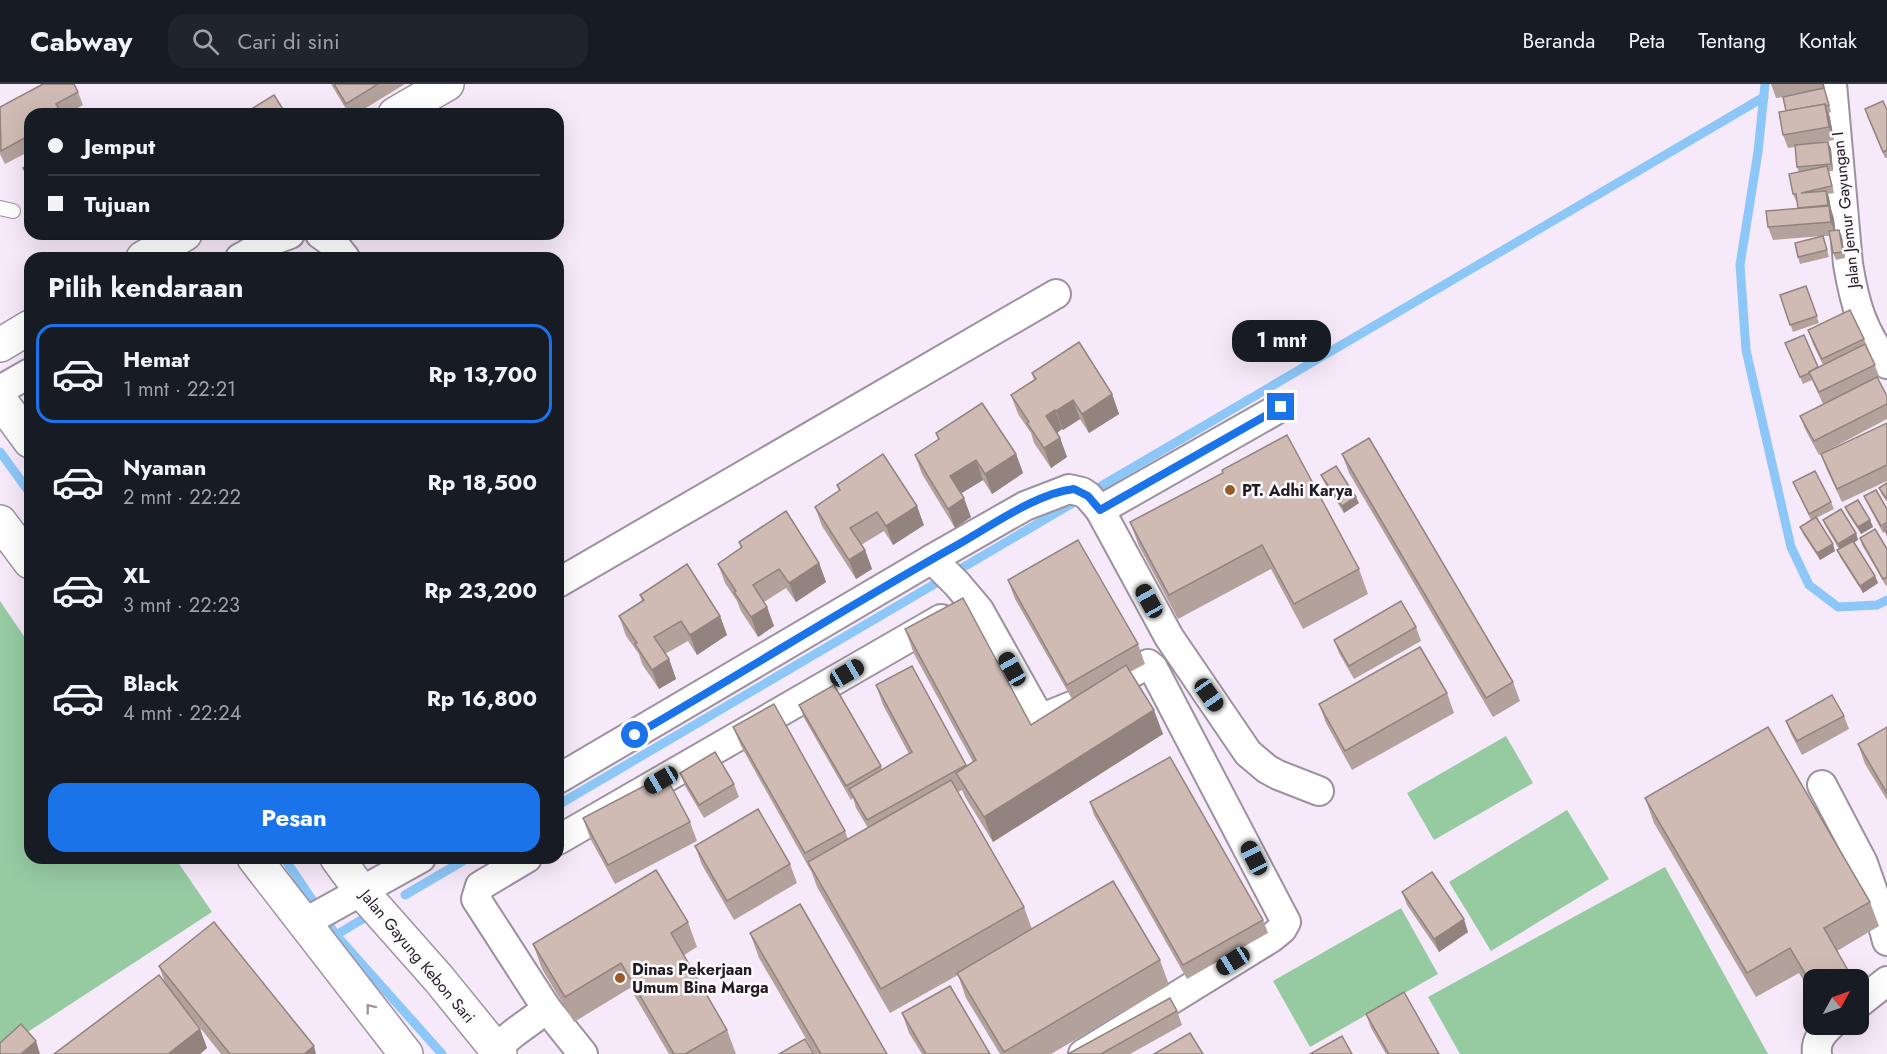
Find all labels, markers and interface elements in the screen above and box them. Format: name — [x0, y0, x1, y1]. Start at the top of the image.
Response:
search box — [168, 14, 588, 68]
text: Cabway — [30, 21, 132, 62]
icon: search — [189, 25, 222, 58]
text: Cari di sini — [237, 25, 340, 57]
text: Beranda — [1522, 26, 1595, 56]
text: Peta — [1628, 26, 1665, 56]
text: Tentang — [1698, 26, 1766, 56]
text: Kontak — [1799, 26, 1857, 56]
text: Jemput — [84, 130, 155, 162]
street label: Jalan Jemur Gayungan I — [1826, 131, 1865, 291]
text: Tujuan — [84, 188, 150, 220]
text: Pilih kendaraan — [48, 268, 244, 307]
callout: 1 mnt — [1232, 320, 1330, 362]
text: 1 mnt — [1256, 326, 1307, 355]
text: Hemat — [123, 343, 190, 375]
icon: car — [51, 347, 105, 401]
text: Rp 13,700 — [429, 358, 537, 390]
text: 1 mnt · 22:21 — [123, 375, 236, 404]
route end — [1267, 393, 1294, 420]
text: Nyaman — [123, 451, 206, 483]
icon: car — [51, 455, 105, 509]
text: Rp 18,500 — [427, 466, 537, 498]
place label: PT. Adhi Karya — [1242, 479, 1353, 502]
text: 2 mnt · 22:22 — [123, 483, 241, 512]
marker: PT. Adhi Karya — [1223, 483, 1237, 497]
text: XL — [123, 559, 150, 591]
icon: car — [51, 563, 105, 617]
text: Rp 23,200 — [424, 574, 537, 606]
car — [1132, 581, 1166, 621]
text: 3 mnt · 22:23 — [123, 591, 240, 620]
car — [995, 649, 1029, 689]
car — [827, 656, 867, 690]
text: Black — [123, 667, 179, 699]
icon: car — [51, 671, 105, 725]
car — [1191, 675, 1227, 715]
text: Rp 16,800 — [427, 682, 537, 714]
text: 4 mnt · 22:24 — [123, 699, 241, 728]
route start — [621, 721, 648, 748]
car — [641, 763, 681, 797]
button: Pesan — [48, 783, 540, 852]
car — [1238, 838, 1270, 878]
street label: Jalan Gayung Kebon Sari — [354, 883, 480, 1028]
car — [1213, 944, 1253, 978]
place label: Dinas Pekerjaan Umum Bina Marga — [632, 958, 769, 999]
north arrow — [1803, 969, 1869, 1035]
map controls — [1803, 969, 1869, 1035]
marker: Dinas Pekerjaan Umum Bina Marga — [613, 971, 627, 985]
one-way arrow — [366, 1004, 377, 1015]

